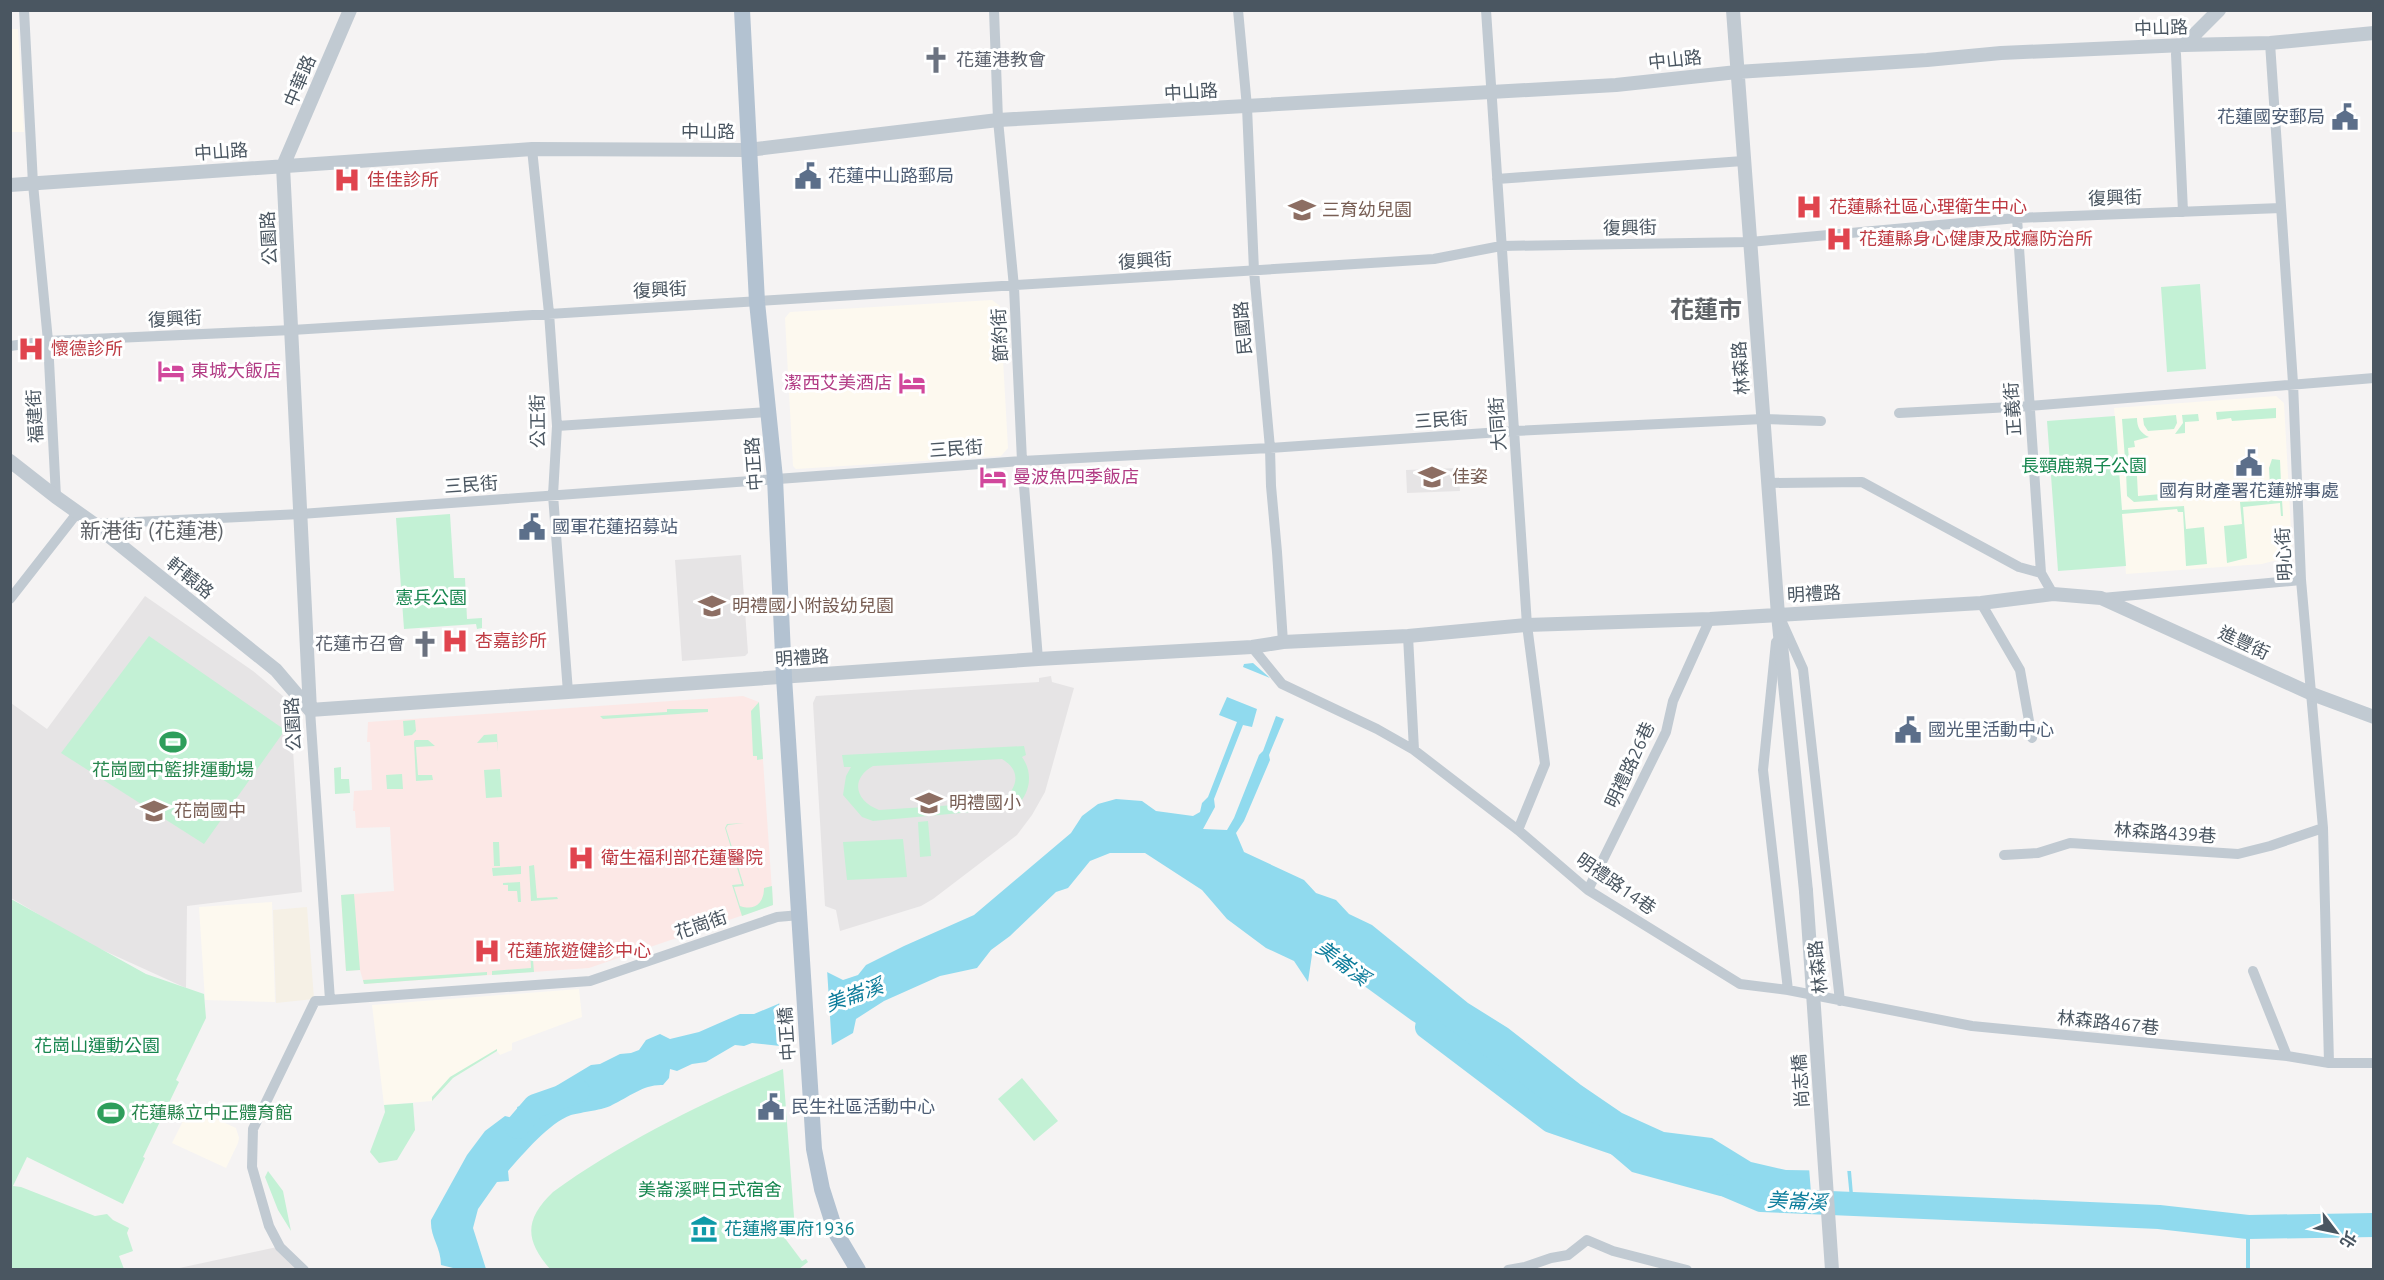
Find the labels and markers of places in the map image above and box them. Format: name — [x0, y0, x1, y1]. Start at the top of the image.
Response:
church icon: 花蓮港教會 — [921, 45, 951, 75]
place label: 花蓮港教會 — [956, 49, 1046, 69]
public building icon: 花蓮國安郵局 — [2330, 102, 2360, 132]
place label: 花蓮國安郵局 — [2217, 106, 2325, 126]
public building icon: 花蓮中山路郵局 — [793, 161, 823, 191]
hospital icon: 佳佳診所 — [332, 165, 362, 195]
place label: 花蓮中山路郵局 — [828, 165, 954, 185]
place label: 佳佳診所 — [367, 169, 439, 189]
hospital icon: 花蓮縣社區心理衛生中心 — [1794, 192, 1824, 222]
school or university icon: 三育幼兒園 — [1287, 195, 1317, 225]
place label: 花蓮縣社區心理衛生中心 — [1829, 196, 2027, 216]
place label: 三育幼兒園 — [1322, 199, 1412, 219]
hospital icon: 花蓮縣身心健康及成癮防治所 — [1824, 224, 1854, 254]
place label: 花蓮縣身心健康及成癮防治所 — [1859, 228, 2093, 248]
hospital icon: 懷德診所 — [16, 334, 46, 364]
place label: 懷德診所 — [51, 338, 123, 358]
hotel icon: 東城大飯店 — [156, 356, 186, 386]
place label: 東城大飯店 — [191, 360, 281, 380]
hotel icon: 潔西艾美酒店 — [897, 368, 927, 398]
place label: 潔西艾美酒店 — [784, 372, 892, 392]
public building icon: 國有財產署花蓮辦事處 — [2234, 448, 2264, 478]
hotel icon: 曼波魚四季飯店 — [978, 462, 1008, 492]
school or university icon: 佳姿 — [1417, 462, 1447, 492]
place label: 曼波魚四季飯店 — [1013, 466, 1139, 486]
place label: 佳姿 — [1452, 466, 1488, 486]
place label: 國有財產署花蓮辦事處 — [2159, 480, 2339, 500]
public building icon: 國軍花蓮招募站 — [517, 512, 547, 542]
place label: 國軍花蓮招募站 — [552, 516, 678, 536]
school or university icon: 明禮國小附設幼兒園 — [697, 591, 727, 621]
place label: 明禮國小附設幼兒園 — [732, 595, 894, 615]
hospital icon: 杏嘉診所 — [440, 626, 470, 656]
church icon: 花蓮市召會 — [410, 629, 440, 659]
place label: 杏嘉診所 — [475, 630, 547, 650]
place label: 花蓮市召會 — [315, 633, 405, 653]
public building icon: 國光里活動中心 — [1893, 715, 1923, 745]
place label: 國光里活動中心 — [1928, 719, 2054, 739]
sports icon: 花崗國中籃排運動場 — [158, 727, 188, 757]
place label: 花崗國中籃排運動場 — [92, 759, 254, 779]
school or university icon: 明禮國小 — [914, 788, 944, 818]
place label: 明禮國小 — [949, 792, 1021, 812]
school or university icon: 花崗國中 — [139, 796, 169, 826]
place label: 花崗國中 — [174, 800, 246, 820]
hospital icon: 衛生福利部花蓮醫院 — [566, 843, 596, 873]
place label: 衛生福利部花蓮醫院 — [601, 847, 763, 867]
hospital icon: 花蓮旅遊健診中心 — [472, 936, 502, 966]
place label: 花蓮旅遊健診中心 — [507, 940, 651, 960]
public building icon: 民生社區活動中心 — [756, 1092, 786, 1122]
place label: 民生社區活動中心 — [791, 1096, 935, 1116]
sports icon: 花蓮縣立中正體育館 — [96, 1098, 126, 1128]
place label: 花蓮縣立中正體育館 — [131, 1102, 293, 1122]
museum icon: 花蓮將軍府1936 — [689, 1214, 719, 1244]
place label: 花蓮將軍府1936 — [724, 1218, 855, 1238]

